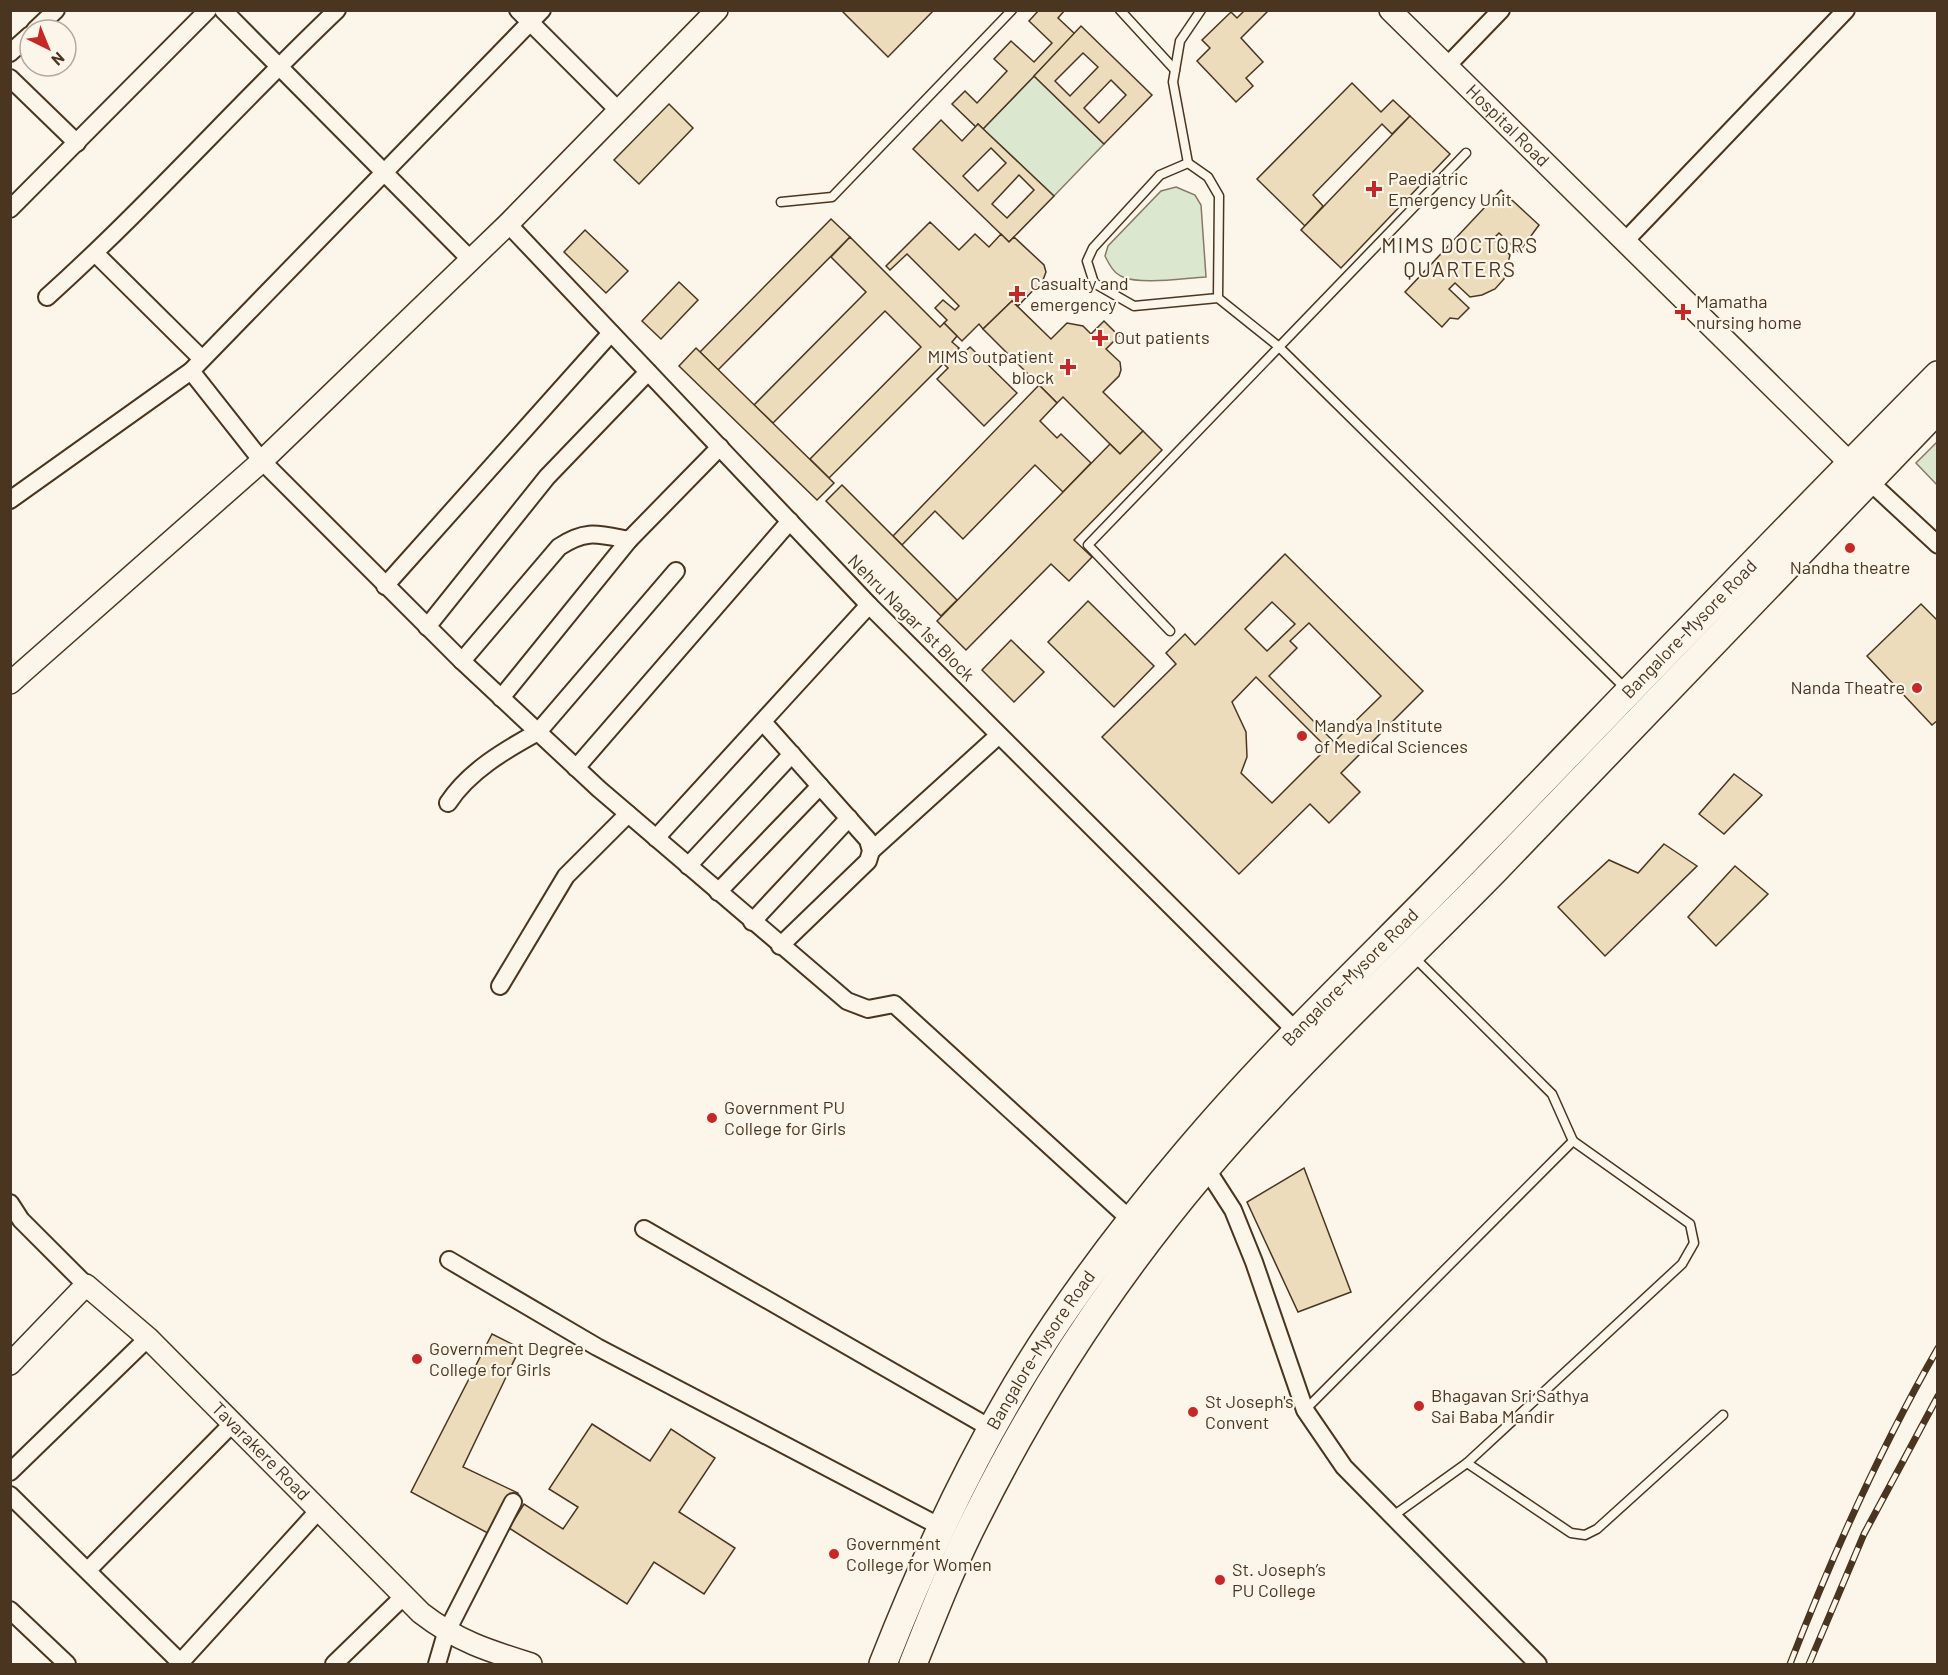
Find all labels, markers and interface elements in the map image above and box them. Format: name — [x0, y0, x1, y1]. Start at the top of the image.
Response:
north arrow — [18, 18, 78, 78]
text: N — [48, 49, 69, 70]
street label: Hospital Road — [1462, 79, 1554, 171]
place label: Paediatric Emergency Unit — [1388, 167, 1512, 210]
marker: Paediatric Emergency Unit — [1365, 180, 1383, 198]
district label: MIMS DOCTORS QUARTERS — [1381, 232, 1539, 281]
place label: Casualty and emergency — [1030, 272, 1129, 315]
marker: Casualty and emergency — [1008, 285, 1026, 303]
place label: Mamatha nursing home — [1696, 290, 1802, 333]
marker: Mamatha nursing home — [1674, 303, 1692, 321]
place label: Out patients — [1114, 326, 1210, 348]
marker: Out patients — [1091, 329, 1109, 347]
place label: MIMS outpatient block — [927, 345, 1054, 388]
marker: MIMS outpatient block — [1059, 358, 1077, 376]
marker: Nandha theatre — [1843, 541, 1857, 555]
street label: Nehru Nagar 1st Block — [844, 549, 980, 685]
street label: Bangalore-Mysore Road — [1617, 554, 1761, 702]
place label: Nandha theatre — [1790, 556, 1910, 578]
place label: Nanda Theatre — [1790, 676, 1905, 698]
marker: Nanda Theatre — [1910, 681, 1924, 695]
place label: Mandya Institute of Medical Sciences — [1314, 714, 1468, 757]
marker: Mandya Institute of Medical Sciences — [1295, 729, 1309, 743]
street label: Bangalore-Mysore Road — [1277, 903, 1423, 1050]
place label: Government PU College for Girls — [724, 1096, 846, 1139]
marker: Government PU College for Girls — [705, 1111, 719, 1125]
street label: Bangalore-Mysore Road — [981, 1266, 1099, 1433]
place label: Government Degree College for Girls — [429, 1337, 584, 1380]
marker: Government Degree College for Girls — [410, 1352, 424, 1366]
place label: Bhagavan Sri Sathya Sai Baba Mandir — [1431, 1384, 1589, 1427]
place label: St Joseph's Convent — [1205, 1390, 1294, 1433]
street label: Tavarakere Road — [208, 1397, 315, 1505]
marker: Bhagavan Sri Sathya Sai Baba Mandir — [1412, 1399, 1426, 1413]
marker: St Joseph's Convent — [1186, 1405, 1200, 1419]
place label: Government College for Women — [846, 1532, 992, 1575]
marker: Government College for Women — [827, 1547, 841, 1561]
place label: St. Joseph’s PU College — [1232, 1558, 1326, 1601]
marker: St. Joseph’s PU College — [1213, 1573, 1227, 1587]

